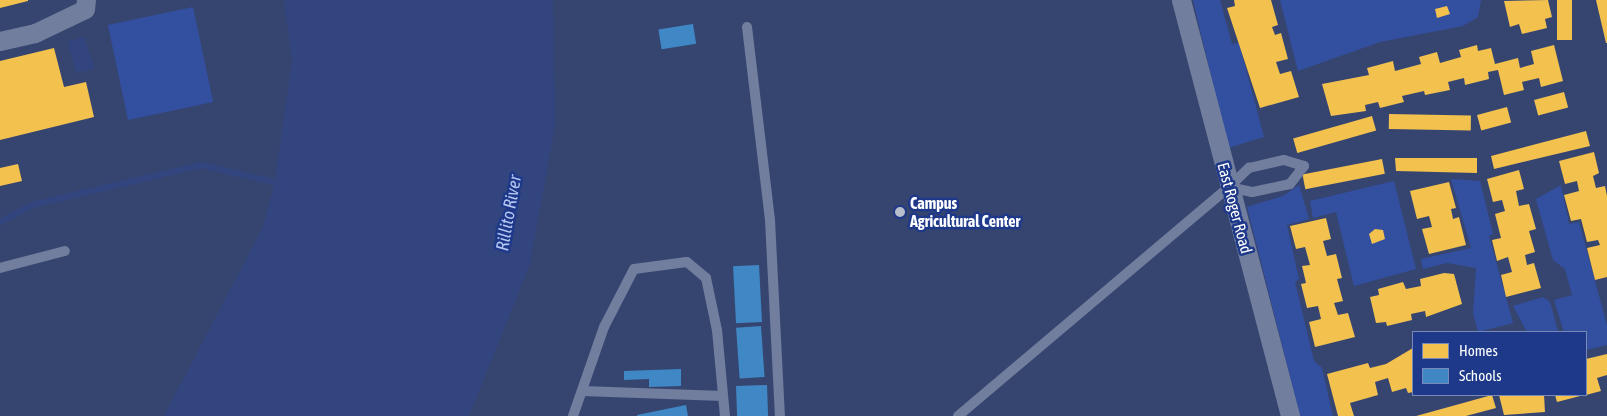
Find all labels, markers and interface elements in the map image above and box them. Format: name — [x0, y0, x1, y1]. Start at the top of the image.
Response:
street label: East Roger Road — [1214, 160, 1256, 256]
water label: Rillito River — [492, 173, 526, 253]
place label: Campus Agricultural Center — [910, 193, 1020, 231]
marker: Campus Agricultural Center — [894, 206, 906, 218]
legend — [1412, 331, 1587, 396]
text: Homes — [1459, 342, 1498, 359]
text: Schools — [1459, 367, 1502, 384]

